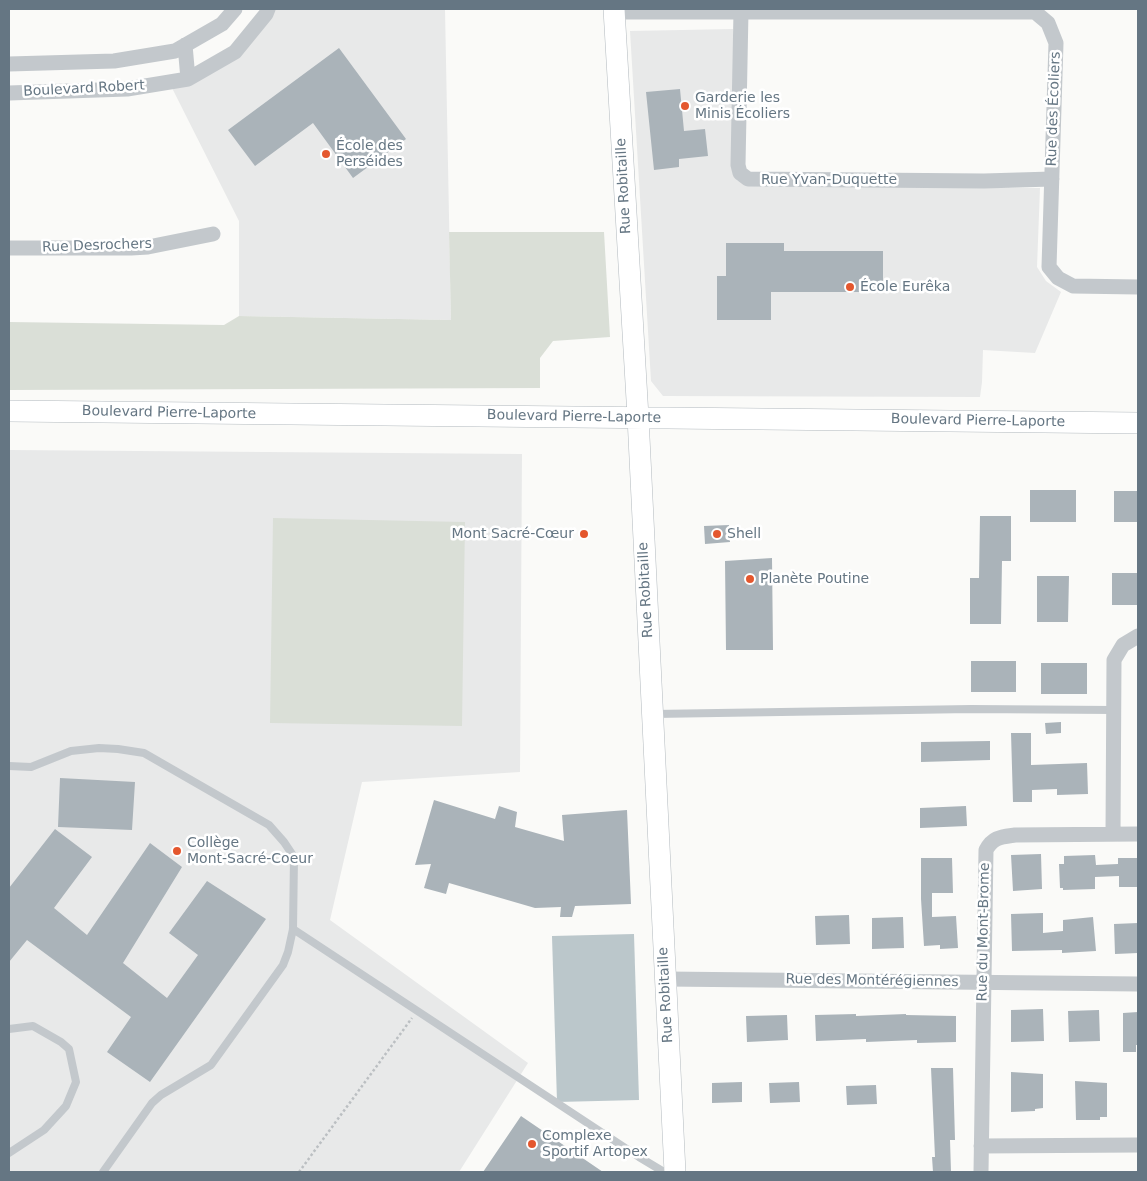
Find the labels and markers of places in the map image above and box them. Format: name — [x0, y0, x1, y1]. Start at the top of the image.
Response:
place label: Garderie les Minis Écoliers — [695, 90, 790, 122]
marker: Garderie les Minis Écoliers — [679, 100, 691, 112]
place label: École des Perséides — [336, 138, 403, 170]
marker: École des Perséides — [320, 148, 332, 160]
place label: École Eurêka — [860, 279, 950, 295]
marker: École Eurêka — [844, 281, 856, 293]
place label: Mont Sacré-Cœur — [452, 526, 574, 542]
place label: Shell — [727, 526, 761, 542]
marker: Mont Sacré-Cœur — [578, 528, 590, 540]
marker: Shell — [711, 528, 723, 540]
place label: Planète Poutine — [760, 571, 869, 587]
marker: Planète Poutine — [744, 573, 756, 585]
place label: Collège Mont-Sacré-Coeur — [187, 835, 313, 868]
marker: Collège Mont-Sacré-Coeur — [171, 845, 183, 857]
place label: Complexe Sportif Artopex — [542, 1128, 648, 1160]
marker: Complexe Sportif Artopex — [526, 1138, 538, 1150]

